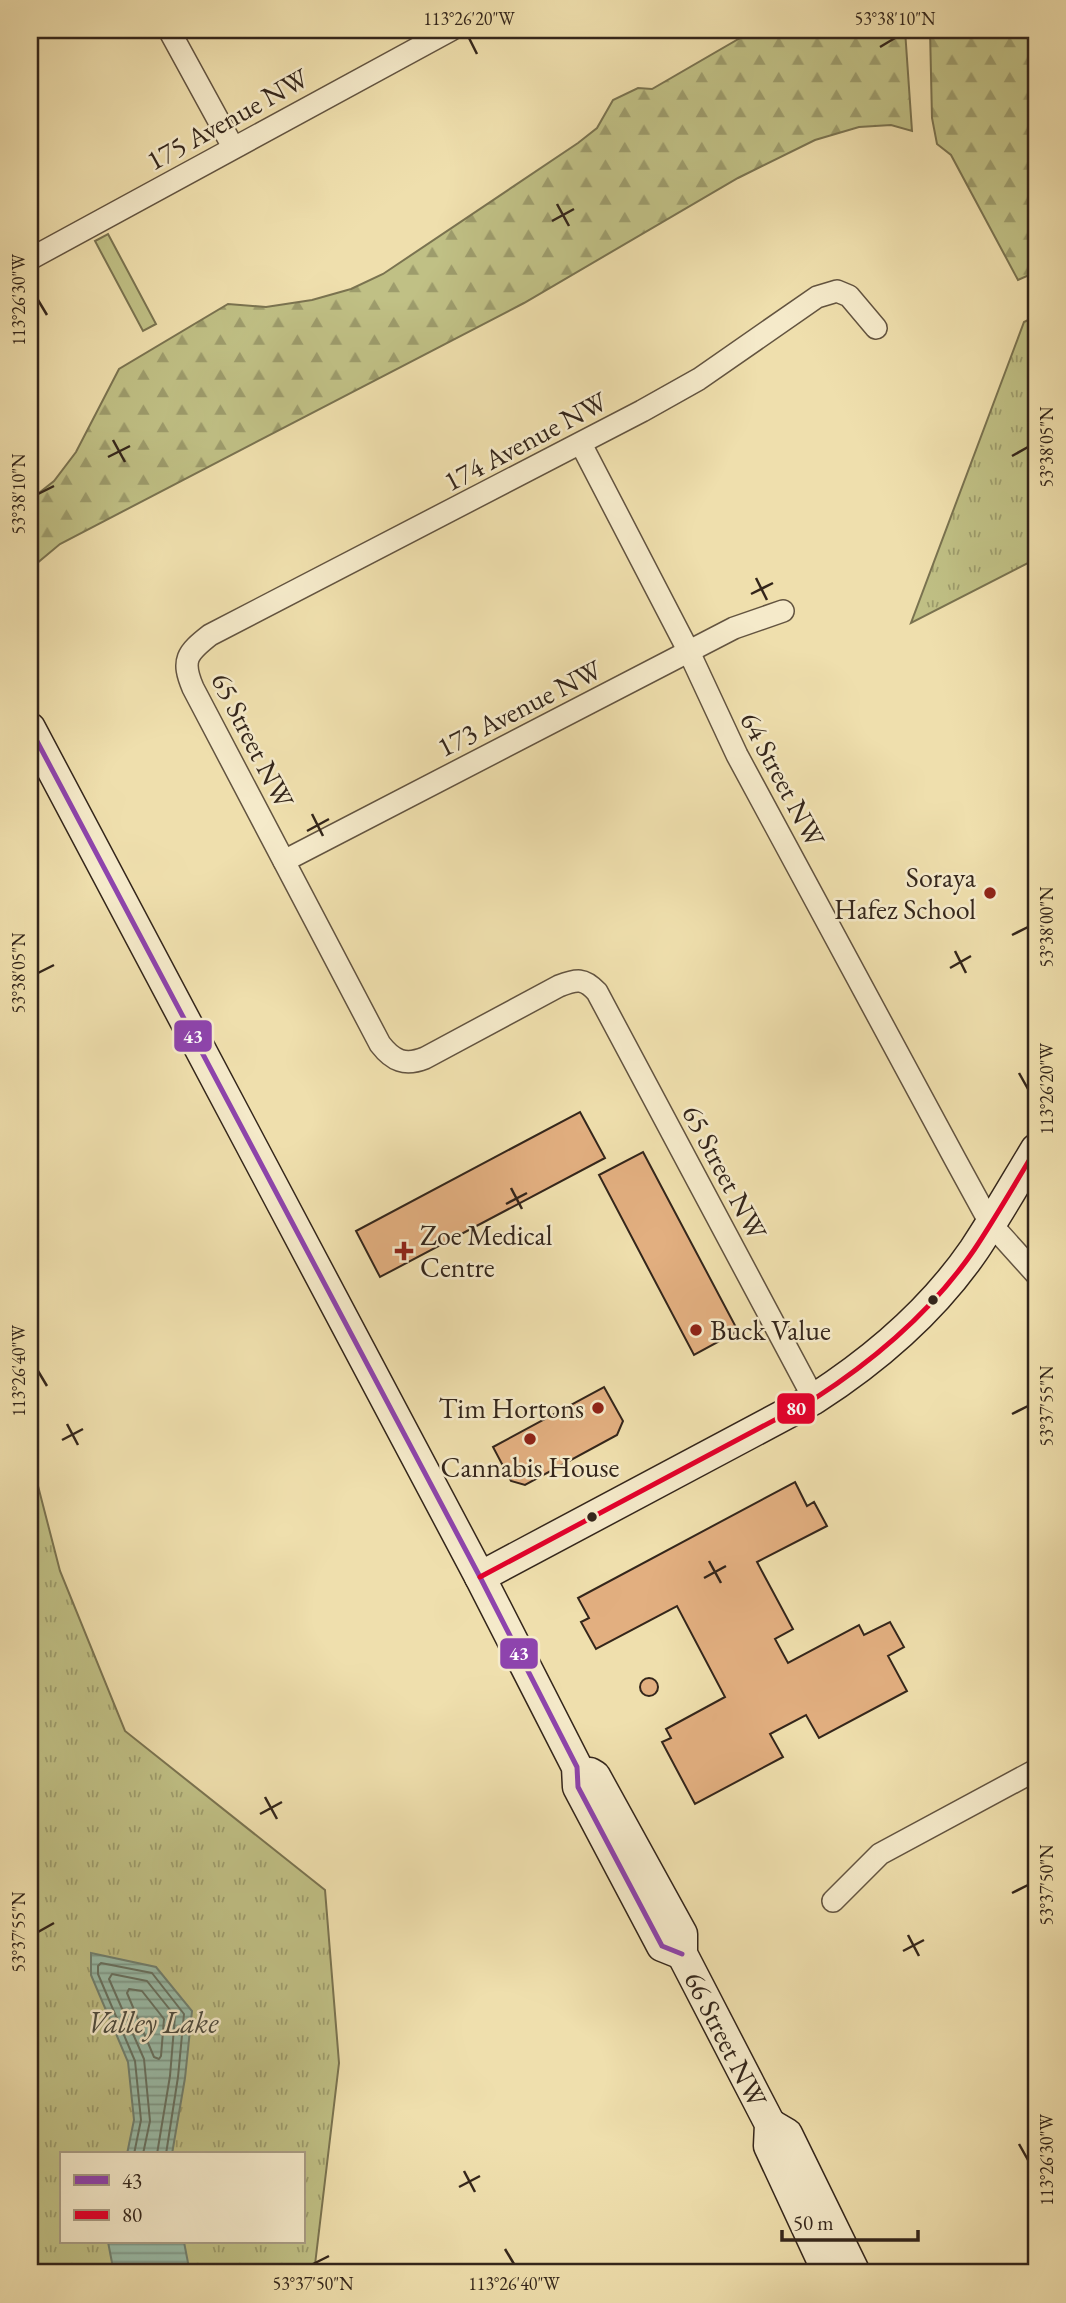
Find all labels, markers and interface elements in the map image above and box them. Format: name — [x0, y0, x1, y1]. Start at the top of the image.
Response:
text: 113°26'20"W — [423, 7, 515, 30]
text: 53°38'10"N — [855, 7, 936, 30]
street label: 175 Avenue NW — [140, 59, 315, 178]
text: 113°26'30"W — [7, 254, 30, 346]
street label: 174 Avenue NW — [437, 382, 614, 499]
text: 53°38'05"N — [1035, 406, 1058, 487]
text: 53°38'10"N — [7, 453, 30, 534]
street label: 173 Avenue NW — [431, 651, 608, 765]
street label: 65 Street NW — [203, 666, 303, 815]
street label: 64 Street NW — [733, 705, 834, 854]
place label: Soraya Hafez School — [834, 859, 977, 927]
marker: Soraya Hafez School — [982, 885, 998, 901]
text: 53°38'00"N — [1035, 886, 1058, 967]
text: 53°38'05"N — [7, 932, 30, 1013]
line badge: 43 — [173, 1019, 213, 1053]
text: 43 — [183, 1024, 203, 1049]
text: 113°26'20"W — [1035, 1043, 1058, 1135]
street label: 65 Street NW — [675, 1098, 776, 1247]
place label: Zoe Medical Centre — [420, 1217, 553, 1285]
marker: Zoe Medical Centre — [394, 1241, 414, 1261]
unlabelled marker — [926, 1293, 940, 1307]
place label: Buck Value — [710, 1312, 831, 1348]
marker: Buck Value — [688, 1322, 704, 1338]
text: 113°26'40"W — [7, 1325, 30, 1417]
text: 53°37'55"N — [1035, 1365, 1058, 1446]
place label: Tim Hortons — [439, 1390, 584, 1426]
line badge: 80 — [776, 1392, 816, 1425]
text: 80 — [786, 1396, 806, 1421]
marker: Tim Hortons — [590, 1400, 606, 1416]
marker: Cannabis House — [522, 1431, 538, 1447]
place label: Cannabis House — [441, 1449, 620, 1485]
unlabelled marker — [585, 1510, 599, 1524]
line badge: 43 — [499, 1637, 539, 1670]
text: 43 — [509, 1641, 529, 1666]
text: 53°37'50"N — [1035, 1844, 1058, 1925]
text: 53°37'55"N — [7, 1891, 30, 1972]
street label: 66 Street NW — [676, 1965, 776, 2114]
water label: Valley Lake — [87, 2003, 219, 2042]
text: 113°26'30"W — [1035, 2114, 1058, 2206]
legend — [60, 2152, 304, 2244]
text: 43 — [122, 2167, 142, 2194]
scale bar — [782, 2198, 919, 2242]
text: 80 — [122, 2201, 142, 2228]
text: 50 m — [793, 2209, 834, 2236]
text: 53°37'50"N — [273, 2272, 354, 2295]
text: 113°26'40"W — [468, 2272, 560, 2295]

